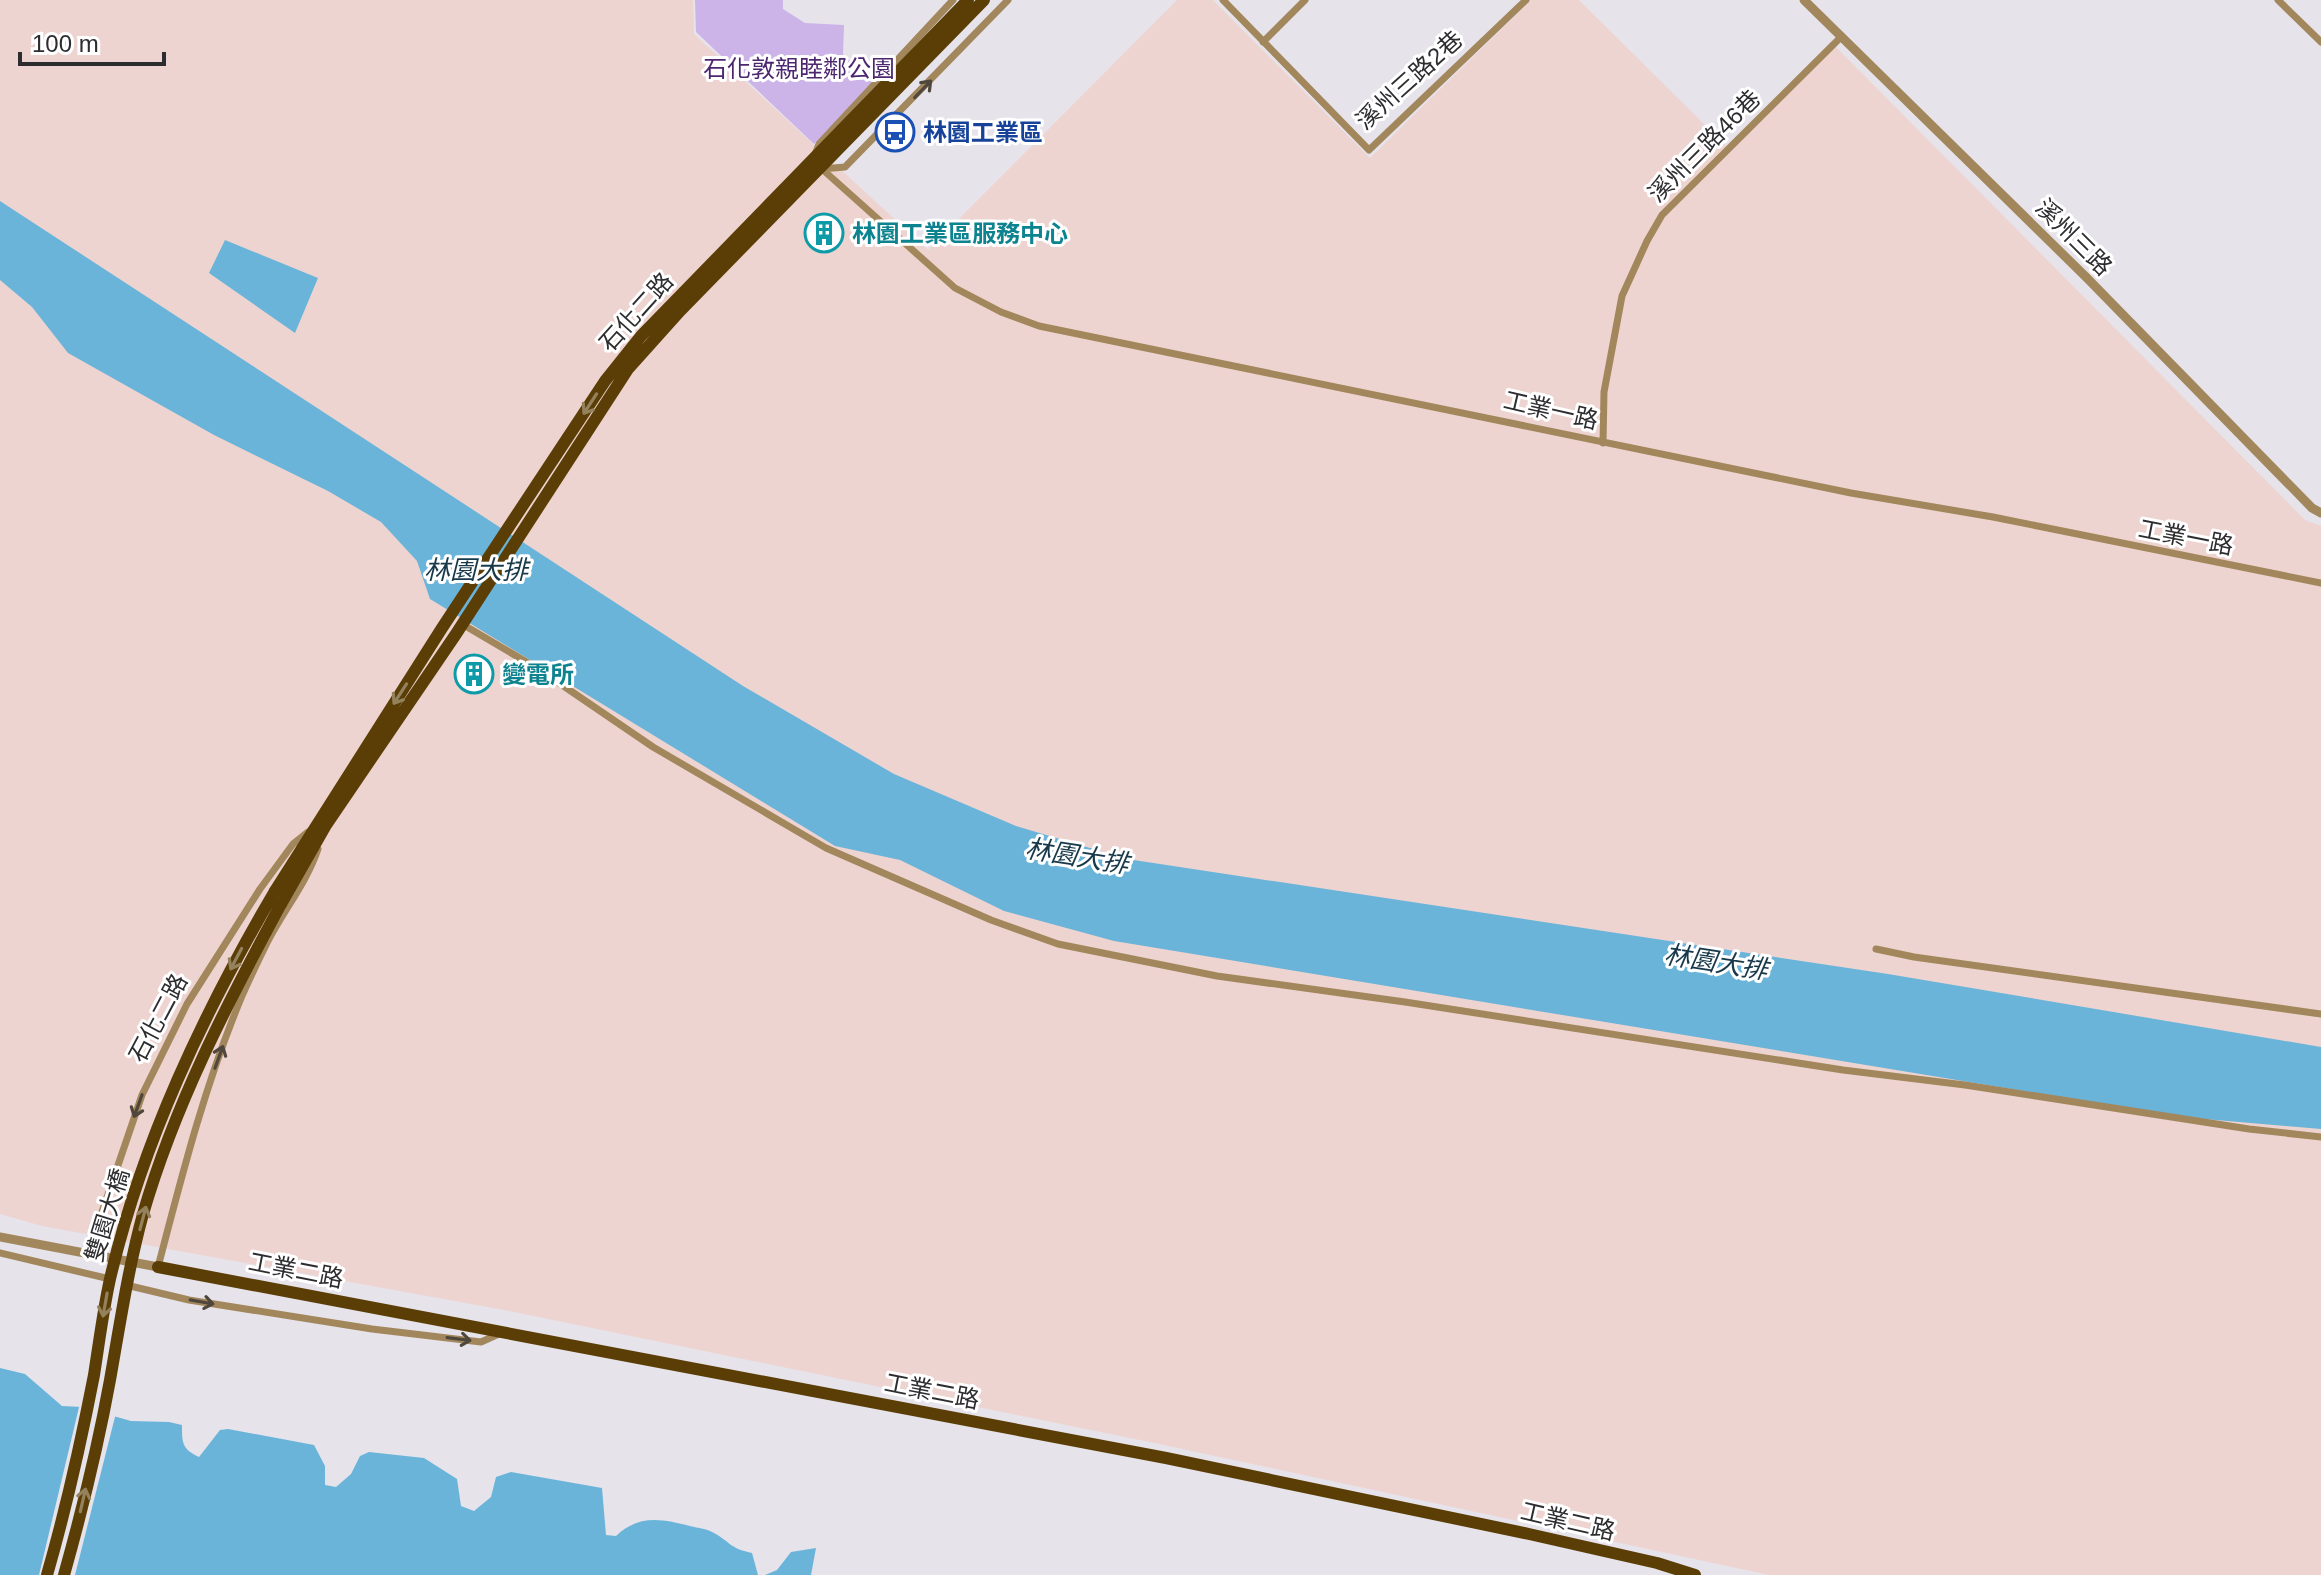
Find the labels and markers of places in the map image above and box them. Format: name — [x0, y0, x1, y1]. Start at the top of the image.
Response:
bus stop icon: 林園工業區 — [874, 111, 916, 153]
place label: 林園工業區 — [923, 119, 1043, 146]
building icon: 林園工業區服務中心 — [803, 212, 845, 254]
place label: 林園工業區服務中心 — [852, 220, 1068, 247]
building icon: 變電所 — [453, 653, 495, 695]
place label: 變電所 — [502, 661, 574, 688]

